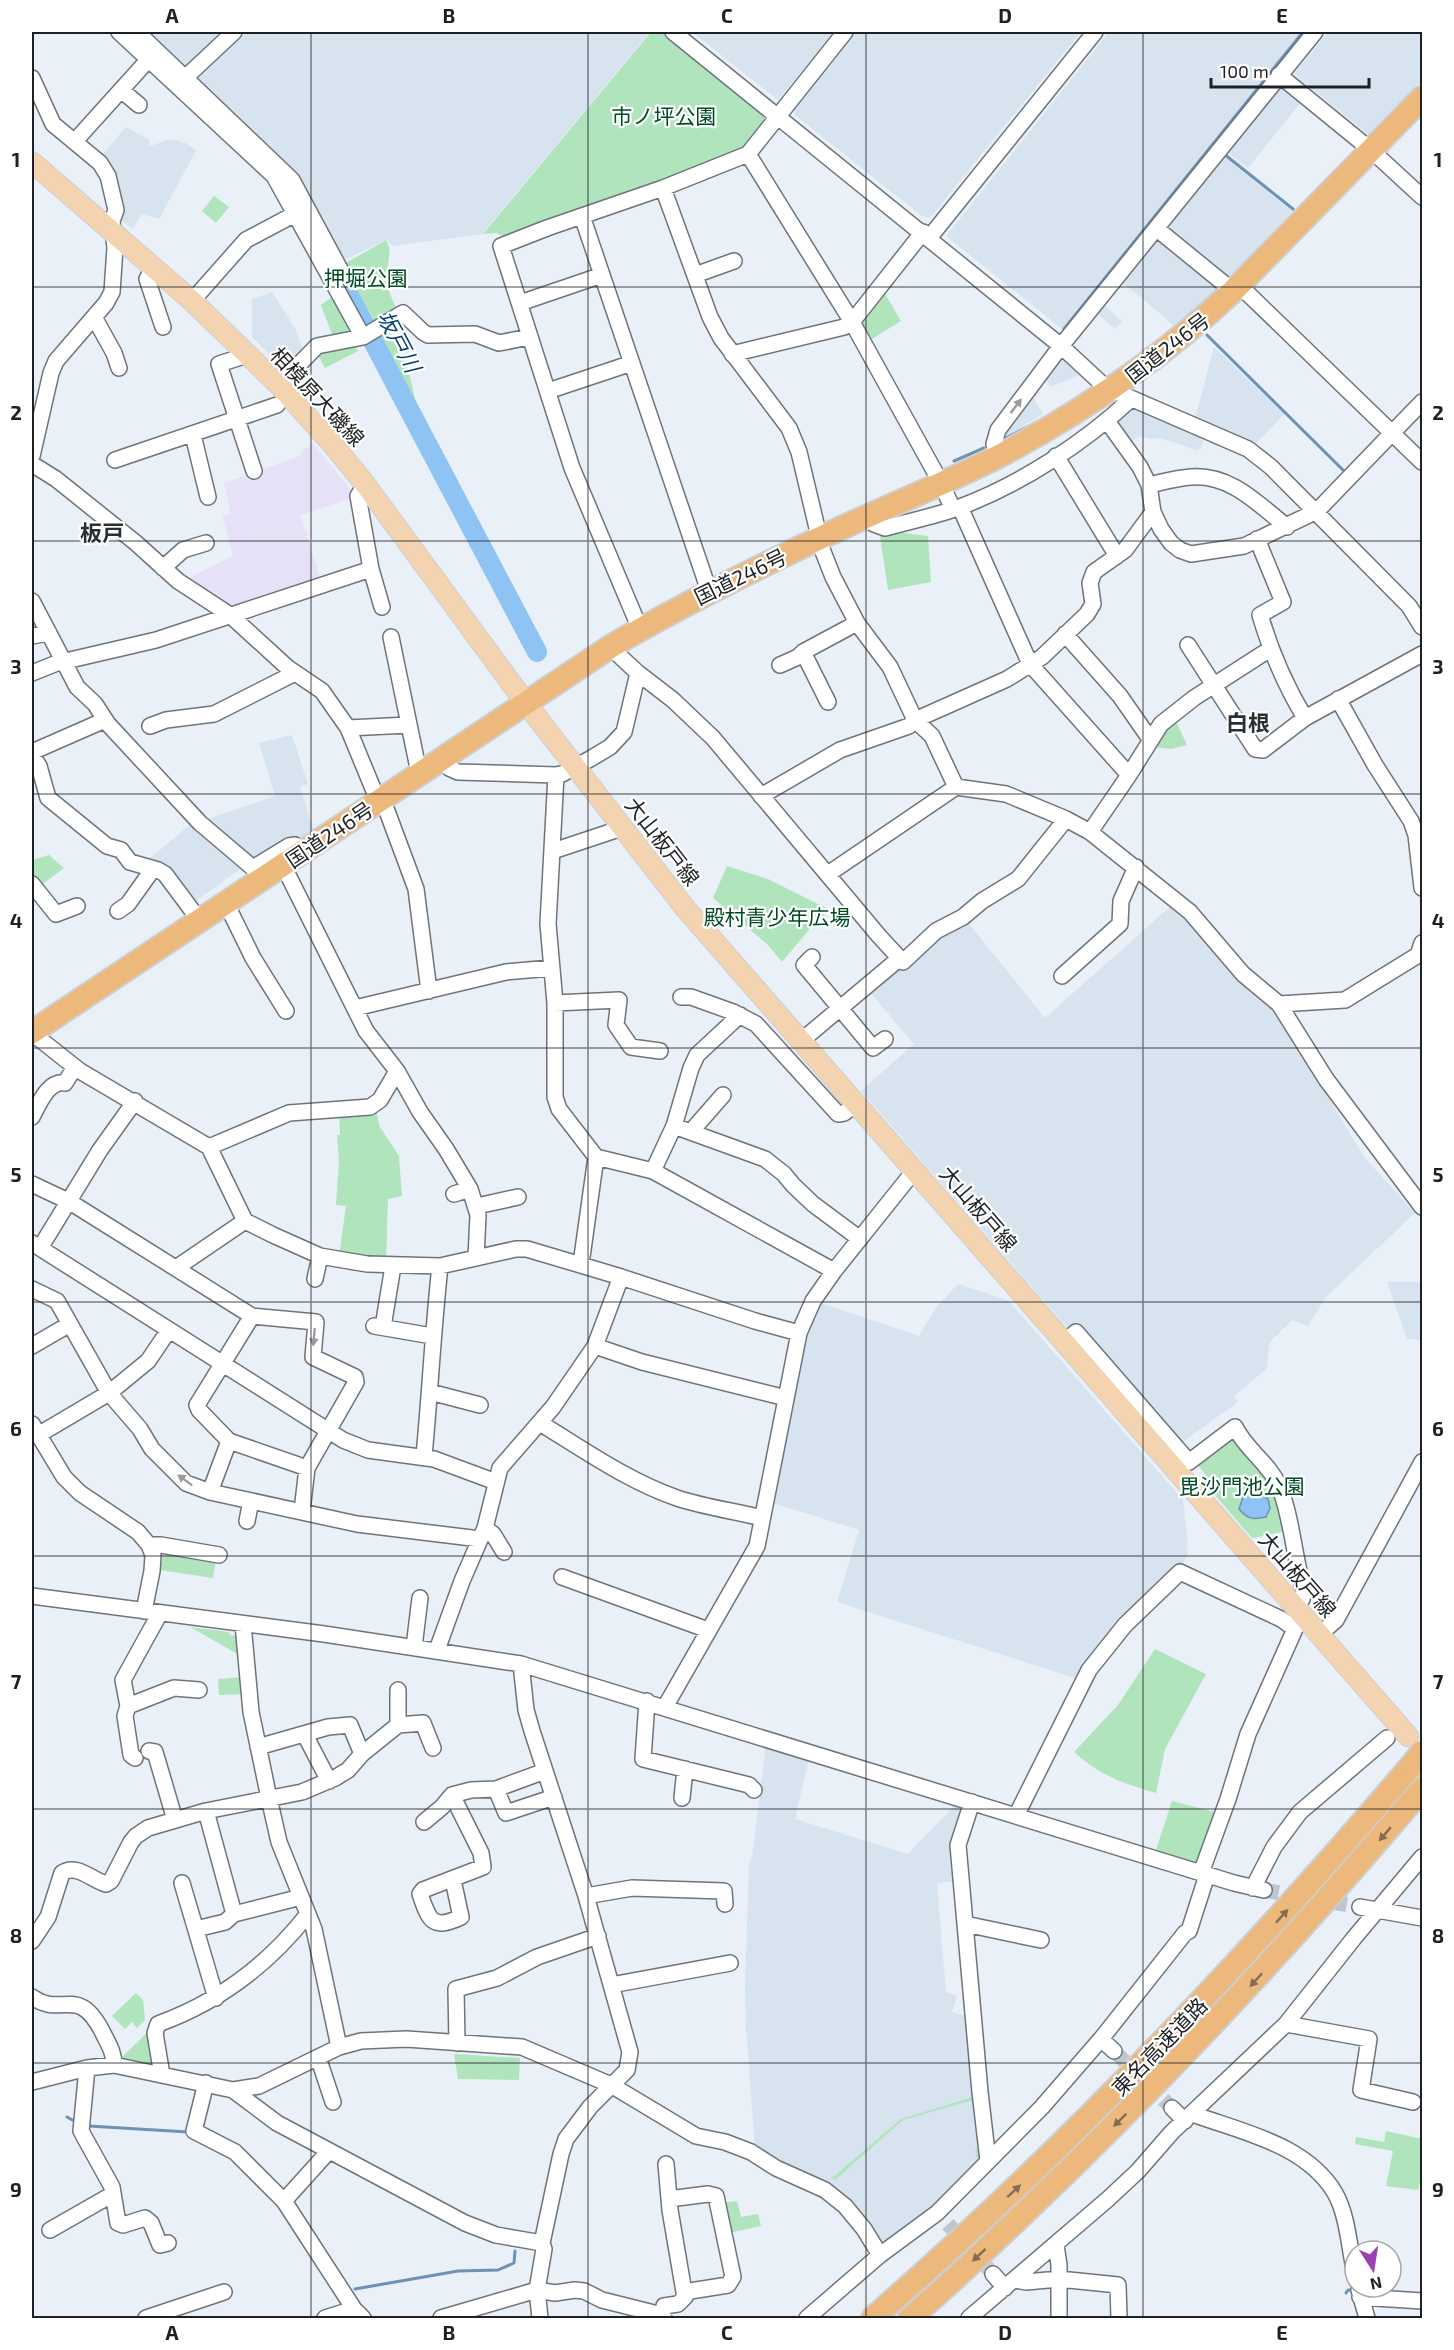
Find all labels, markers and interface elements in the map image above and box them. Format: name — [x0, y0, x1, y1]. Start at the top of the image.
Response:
text: A — [165, 3, 179, 27]
text: B — [443, 3, 455, 27]
text: C — [721, 3, 733, 27]
text: D — [998, 3, 1012, 27]
text: E — [1276, 3, 1288, 27]
scale bar — [1211, 51, 1368, 89]
text: 100 m — [1220, 60, 1269, 82]
park label: 市ノ坪公園 — [612, 103, 717, 128]
text: 1 — [12, 147, 20, 171]
text: 1 — [1434, 147, 1442, 171]
park label: 押堀公園 — [324, 265, 408, 290]
water label: 坂戸川 — [373, 306, 428, 378]
street label: 国道246号 — [1120, 306, 1214, 388]
street label: 相模原大磯線 — [266, 341, 370, 451]
one-way arrow — [1010, 398, 1023, 414]
text: 2 — [10, 400, 22, 424]
text: 2 — [1432, 400, 1444, 424]
district label: 板戸 — [80, 519, 124, 545]
street label: 国道246号 — [690, 543, 790, 609]
text: 3 — [10, 654, 22, 678]
text: 3 — [1432, 654, 1444, 678]
district label: 白根 — [1226, 709, 1270, 735]
street label: 大山板戸線 — [621, 792, 705, 890]
street label: 国道246号 — [281, 796, 377, 872]
park label: 殿村青少年広場 — [704, 904, 851, 929]
text: 4 — [10, 908, 23, 932]
text: 4 — [1432, 908, 1445, 932]
street label: 大山板戸線 — [935, 1160, 1023, 1256]
text: 5 — [10, 1162, 22, 1186]
text: 5 — [1432, 1162, 1444, 1186]
one-way arrow — [309, 1327, 319, 1346]
text: 6 — [10, 1416, 22, 1440]
text: 6 — [1432, 1416, 1444, 1440]
park label: 毘沙門池公園 — [1179, 1473, 1305, 1498]
one-way arrow — [178, 1474, 194, 1486]
street label: 大山板戸線 — [1254, 1526, 1342, 1622]
text: 7 — [11, 1669, 22, 1693]
text: 7 — [1433, 1669, 1444, 1693]
one-way arrow — [1378, 1826, 1391, 1842]
one-way arrow — [1275, 1909, 1288, 1924]
text: 8 — [10, 1923, 22, 1947]
text: 8 — [1432, 1923, 1444, 1947]
one-way arrow — [1250, 1972, 1263, 1987]
street label: 東名高速道路 — [1106, 1992, 1212, 2100]
one-way arrow — [1114, 2113, 1128, 2127]
text: 9 — [10, 2177, 22, 2201]
text: 9 — [1432, 2177, 1444, 2201]
one-way arrow — [1006, 2184, 1020, 2198]
north arrow — [1343, 2239, 1403, 2299]
one-way arrow — [972, 2248, 987, 2262]
text: N — [1369, 2274, 1384, 2295]
text: A — [165, 2320, 179, 2344]
text: B — [443, 2320, 455, 2344]
text: C — [721, 2320, 733, 2344]
text: D — [998, 2320, 1012, 2344]
text: E — [1276, 2320, 1288, 2344]

